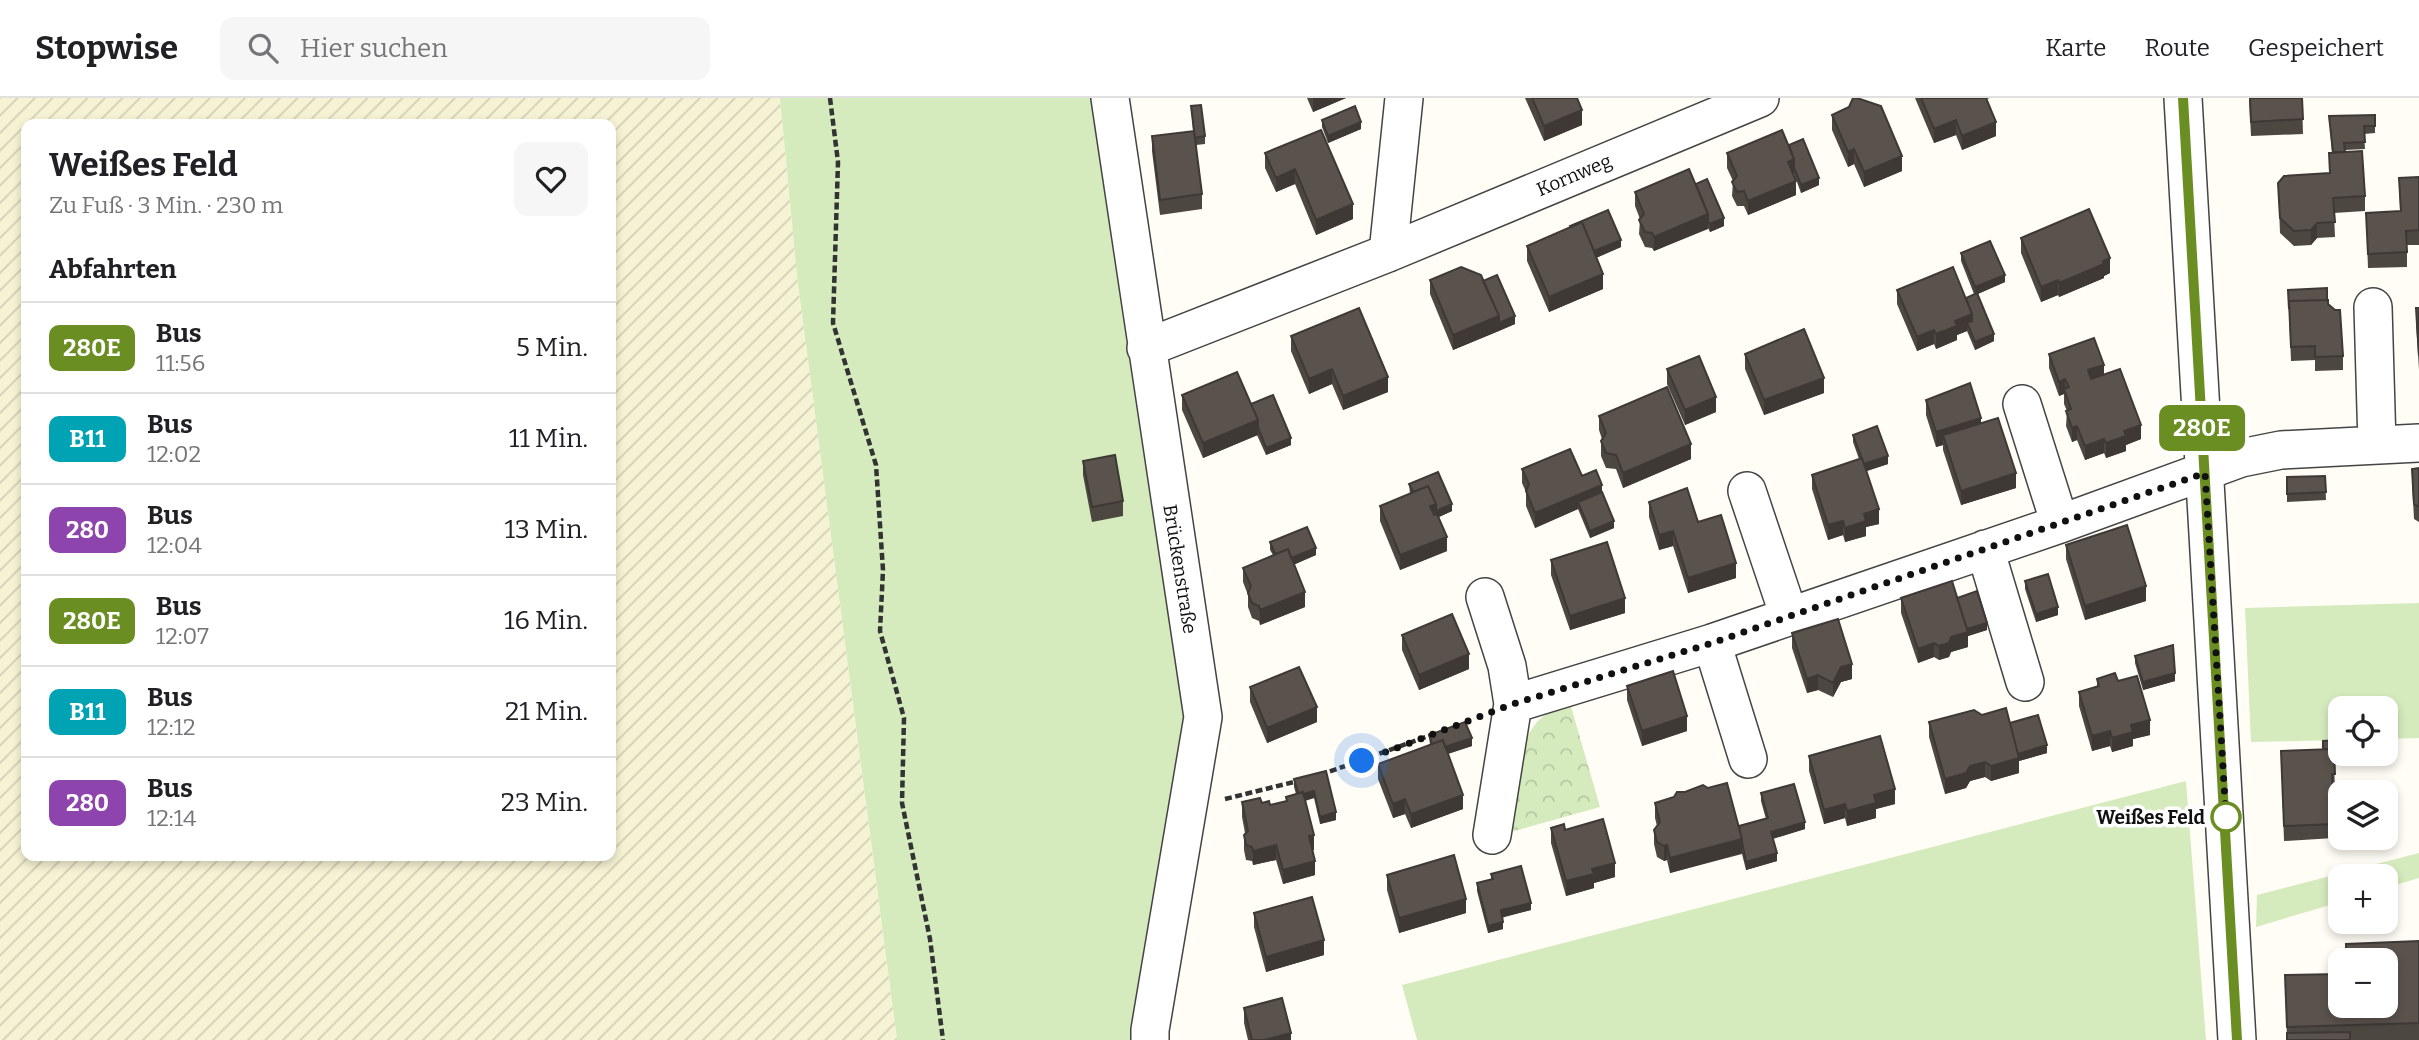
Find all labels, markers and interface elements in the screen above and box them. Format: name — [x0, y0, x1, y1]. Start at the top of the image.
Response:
search box — [220, 17, 710, 80]
text: Stopwise — [35, 28, 178, 68]
icon: search — [244, 29, 282, 67]
text: Hier suchen — [300, 33, 448, 64]
text: Karte — [2045, 34, 2107, 62]
text: Route — [2145, 34, 2210, 62]
text: Gespeichert — [2248, 34, 2384, 62]
button: heart — [514, 142, 588, 216]
text: Weißes Feld — [49, 145, 238, 185]
street label: Kornweg — [1533, 149, 1615, 201]
text: Zu Fuß · 3 Min. · 230 m — [49, 191, 283, 219]
text: Abfahrten — [49, 254, 176, 285]
text: Bus — [156, 318, 202, 349]
text: 5 Min. — [516, 332, 588, 363]
text: 280E — [63, 334, 121, 362]
text: 11:56 — [156, 349, 205, 377]
line badge: 280E — [2153, 405, 2251, 451]
text: Bus — [147, 409, 193, 440]
text: 280E — [2173, 414, 2231, 442]
text: 11 Min. — [509, 423, 588, 454]
text: B11 — [69, 425, 106, 453]
text: 12:02 — [147, 440, 201, 468]
text: Bus — [147, 500, 193, 531]
street label: Brückenstraße — [1158, 503, 1202, 635]
text: 13 Min. — [504, 514, 588, 545]
text: 280 — [66, 516, 109, 544]
text: 12:04 — [147, 531, 202, 559]
text: Bus — [156, 591, 202, 622]
text: 16 Min. — [504, 605, 588, 636]
text: 280E — [63, 607, 121, 635]
text: 12:07 — [156, 622, 209, 650]
text: Bus — [147, 682, 193, 713]
text: 21 Min. — [505, 696, 588, 727]
map controls — [2328, 696, 2398, 1018]
button: locate — [2328, 696, 2398, 766]
text: B11 — [69, 698, 106, 726]
text: 12:12 — [147, 713, 196, 741]
your location — [1344, 743, 1379, 778]
text: Bus — [147, 773, 193, 804]
button: layers — [2328, 780, 2398, 850]
text: 23 Min. — [501, 787, 588, 818]
text: 280 — [66, 789, 109, 817]
marker: Weißes Feld — [2211, 802, 2241, 832]
text: 12:14 — [147, 804, 196, 832]
place label: Weißes Feld — [2096, 806, 2206, 829]
button: + — [2328, 864, 2398, 934]
button: − — [2328, 948, 2398, 1018]

